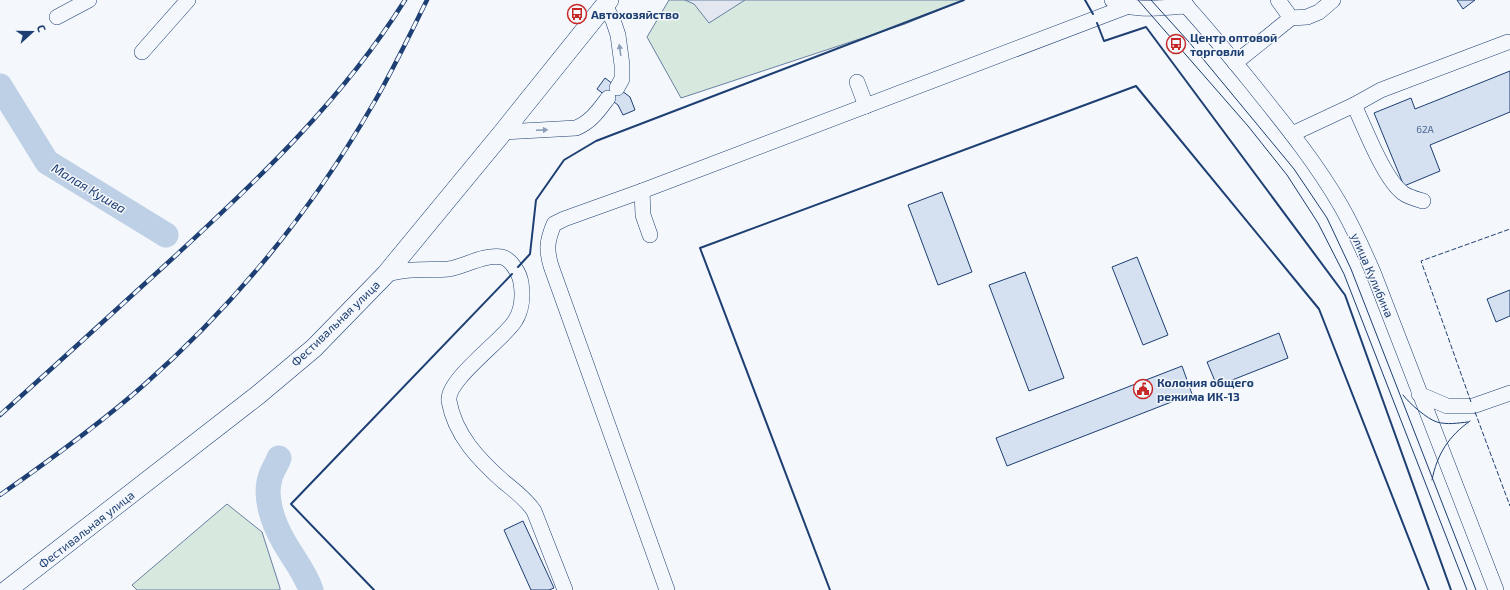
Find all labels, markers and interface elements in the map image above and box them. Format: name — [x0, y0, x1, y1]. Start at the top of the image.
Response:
bus stop icon: Автохозяйство — [566, 3, 588, 25]
place label: Автохозяйство — [591, 7, 679, 21]
north arrow — [12, 12, 52, 52]
text: С — [35, 23, 49, 34]
place label: Центр оптовой торговли — [1190, 30, 1277, 58]
bus stop icon: Центр оптовой торговли — [1165, 33, 1187, 55]
one-way arrow — [617, 44, 623, 56]
house number: 62А — [1416, 123, 1435, 135]
one-way arrow — [536, 126, 548, 133]
water label: Малая Кушва — [49, 160, 129, 216]
street label: улица Кулибина — [1348, 231, 1397, 320]
street label: Фестивальная улица — [288, 277, 383, 370]
place label: Колония общего режима ИК-13 — [1157, 375, 1254, 403]
public building icon: Колония общего режима ИК-13 — [1132, 378, 1154, 400]
street label: Фестивальная улица — [35, 487, 137, 572]

